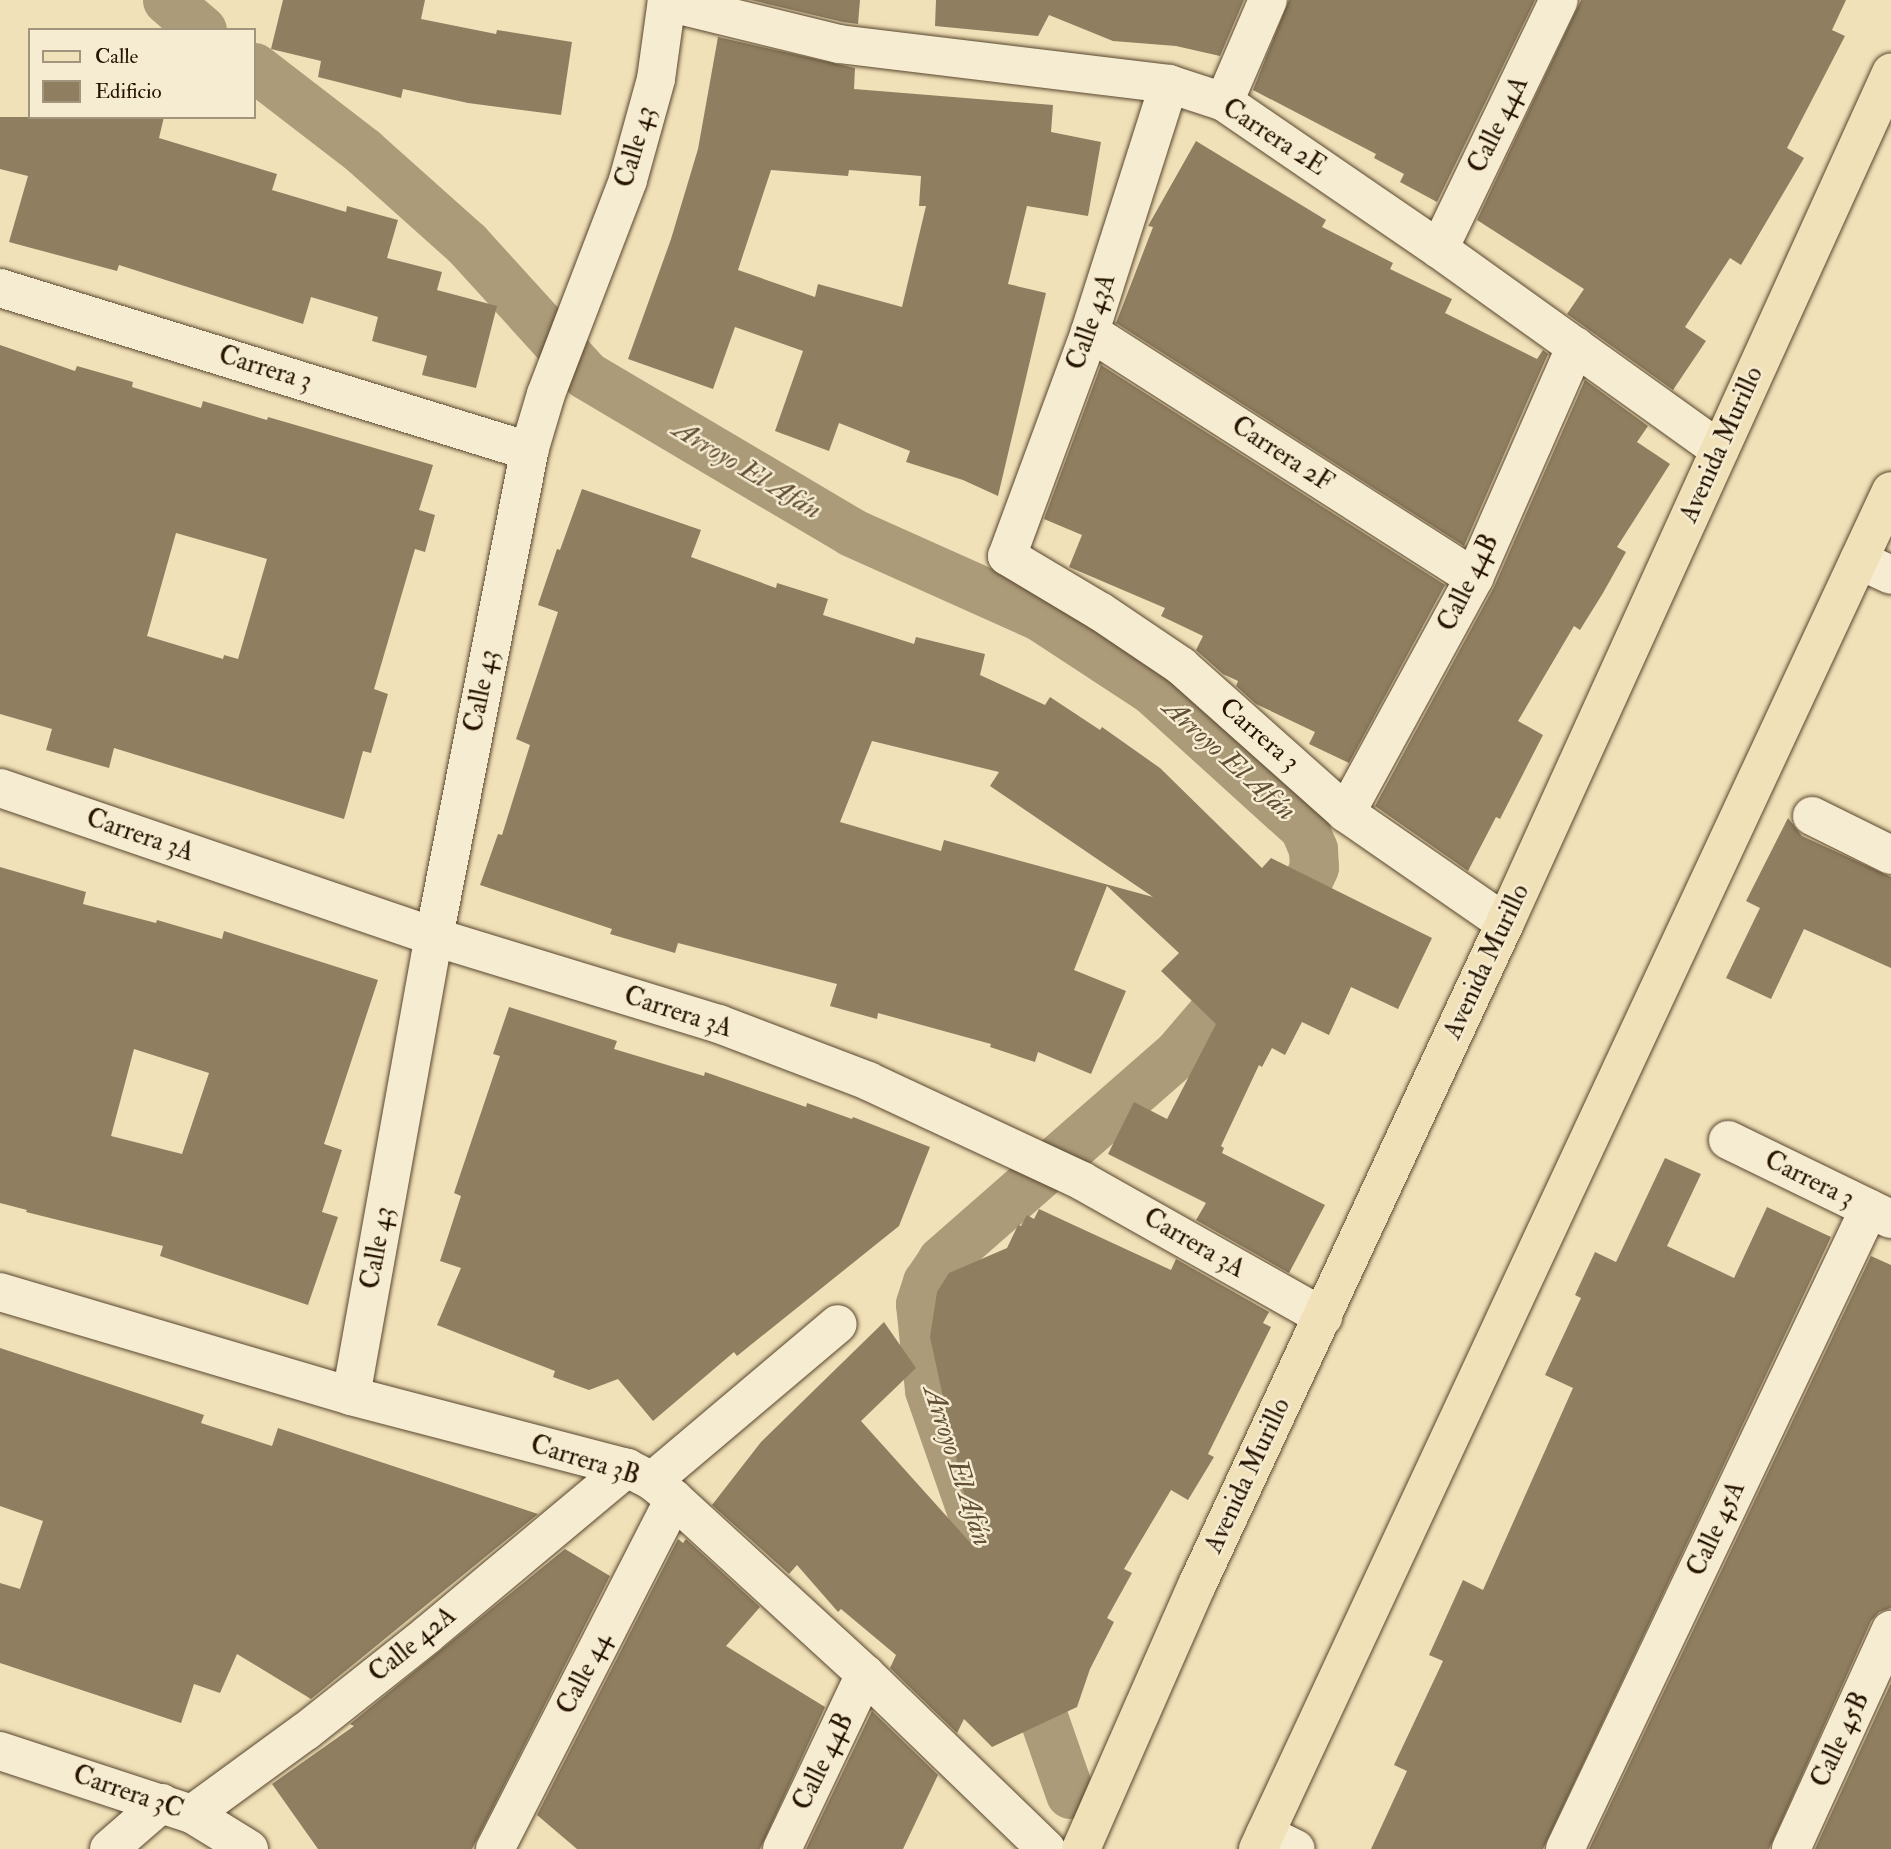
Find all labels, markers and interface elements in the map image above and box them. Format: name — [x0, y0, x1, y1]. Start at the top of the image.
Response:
legend — [28, 28, 256, 119]
text: Calle — [95, 43, 138, 70]
street label: Calle 44A — [1462, 72, 1536, 178]
text: Edificio — [95, 78, 162, 105]
street label: Carrera 2E — [1216, 93, 1332, 183]
street label: Calle 43 — [610, 103, 662, 191]
street label: Calle 43A — [1061, 270, 1123, 374]
street label: Carrera 3 — [215, 340, 315, 398]
street label: Avenida Murillo — [1674, 362, 1770, 528]
street label: Carrera 2F — [1225, 411, 1339, 499]
water label: Arroyo El Afán — [667, 413, 827, 527]
street label: Calle 44B — [1432, 529, 1506, 637]
street label: Calle 43 — [459, 647, 505, 735]
water label: Arroyo El Afán — [1156, 692, 1302, 828]
street label: Carrera 3 — [1213, 692, 1305, 778]
street label: Carrera 3A — [82, 803, 198, 869]
street label: Avenida Murillo — [1437, 880, 1537, 1044]
street label: Carrera 3A — [620, 981, 736, 1045]
street label: Carrera 3 — [1759, 1145, 1859, 1215]
street label: Carrera 3A — [1138, 1202, 1250, 1286]
street label: Calle 43 — [355, 1204, 401, 1292]
water label: Arroyo El Afán — [915, 1382, 999, 1550]
street label: Avenida Murillo — [1198, 1394, 1298, 1558]
street label: Carrera 3B — [527, 1430, 643, 1492]
street label: Calle 45A — [1681, 1477, 1753, 1581]
street label: Calle 42A — [363, 1600, 463, 1690]
street label: Calle 44 — [551, 1628, 619, 1720]
street label: Calle 45B — [1805, 1687, 1877, 1793]
street label: Calle 44B — [787, 1708, 861, 1816]
street label: Carrera 3C — [69, 1760, 187, 1826]

